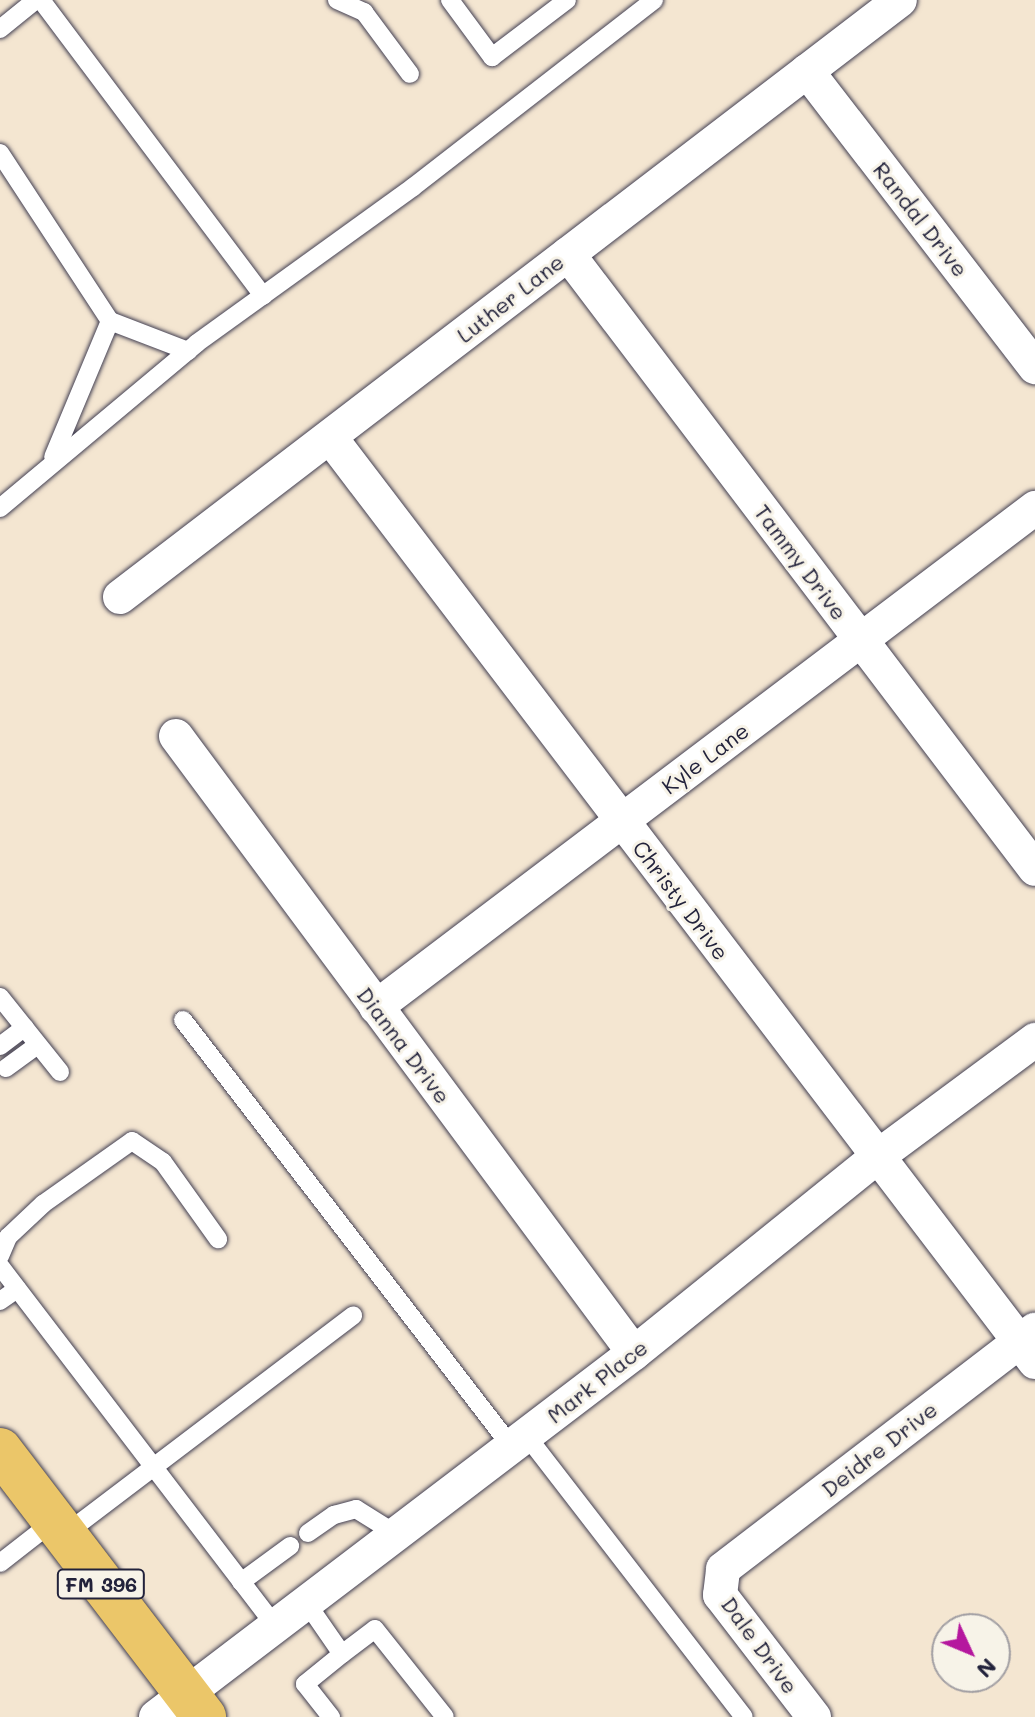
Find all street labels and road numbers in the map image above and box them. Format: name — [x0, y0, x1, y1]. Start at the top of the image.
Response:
street label: Randal Drive — [868, 156, 974, 282]
street label: Luther Lane — [451, 248, 569, 348]
street label: Tammy Drive — [749, 499, 853, 625]
street label: Kyle Lane — [656, 717, 754, 799]
street label: Christy Drive — [627, 835, 735, 965]
street label: Dianna Drive — [352, 982, 456, 1108]
street label: Mark Place — [542, 1334, 652, 1428]
street label: Deidre Drive — [816, 1396, 942, 1502]
road number: FM 396 — [55, 1568, 147, 1600]
street label: Dale Drive — [716, 1591, 804, 1699]

